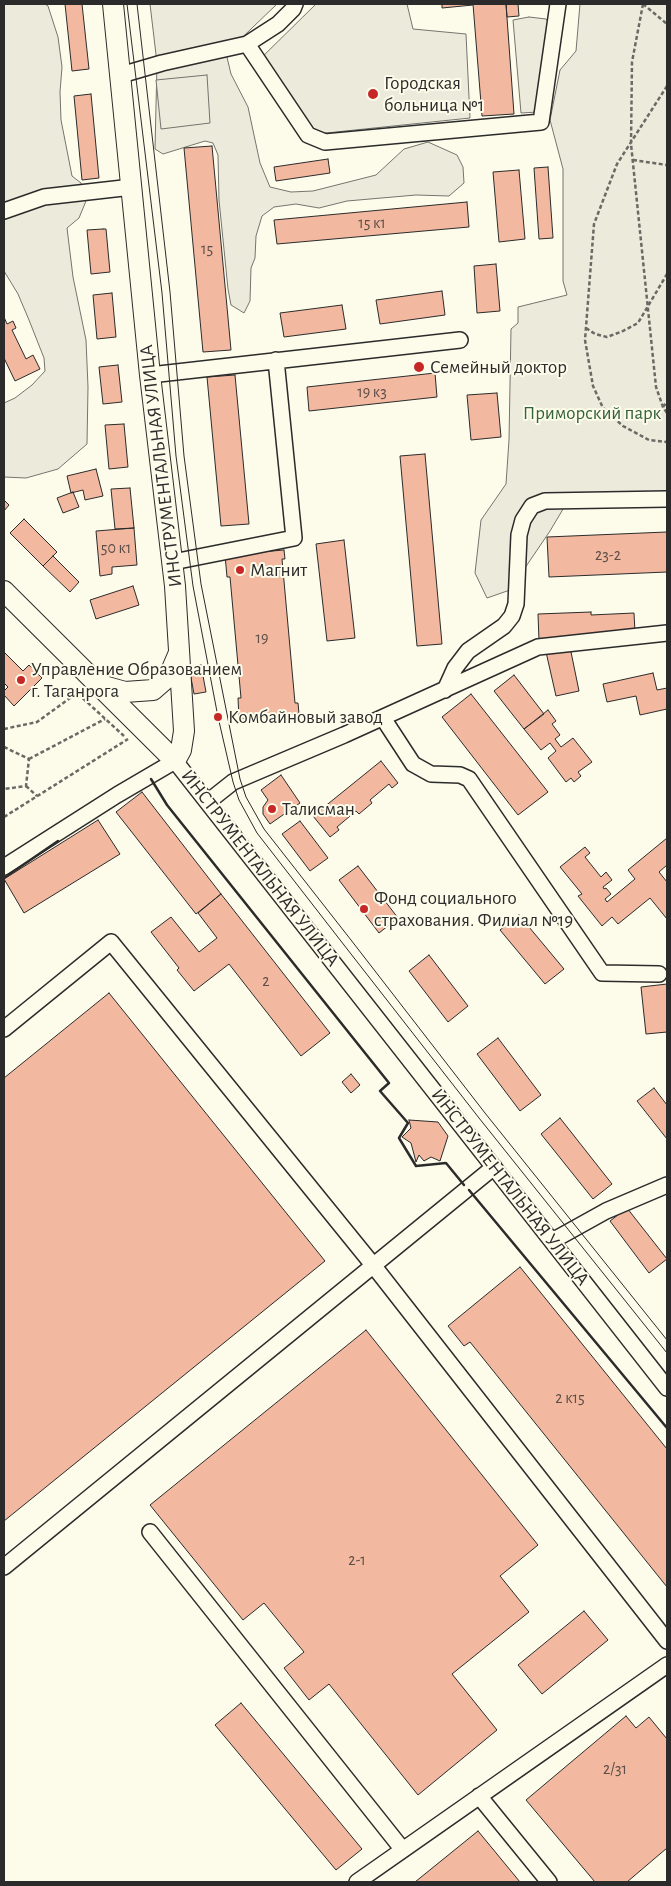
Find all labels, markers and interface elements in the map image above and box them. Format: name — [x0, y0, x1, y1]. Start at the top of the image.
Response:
place label: Городская больница №1 — [384, 72, 484, 116]
marker: Городская больница №1 — [366, 87, 380, 101]
house number: 15 к1 — [358, 213, 386, 233]
house number: 15 — [201, 239, 213, 259]
street label: ИНСТРУМЕНТАЛЬНАЯ УЛИЦА — [135, 344, 187, 588]
place label: Семейный доктор — [430, 356, 567, 378]
marker: Семейный доктор — [412, 360, 426, 374]
house number: 19 к3 — [357, 382, 387, 402]
park label: Приморский парк — [523, 402, 661, 424]
house number: 50 к1 — [101, 538, 131, 558]
house number: 23-2 — [595, 545, 621, 565]
place label: Магнит — [250, 559, 307, 581]
marker: Магнит — [234, 564, 246, 576]
house number: 19 — [255, 628, 269, 648]
place label: Управление Образованием г. Таганрога — [31, 658, 242, 702]
marker: Управление Образованием г. Таганрога — [15, 674, 27, 686]
place label: Комбайновый завод — [228, 706, 383, 728]
marker: Комбайновый завод — [212, 711, 224, 723]
street label: ИНСТРУМЕНТАЛЬНАЯ УЛИЦА — [176, 765, 344, 971]
place label: Талисман — [282, 798, 355, 820]
marker: Талисман — [266, 803, 278, 815]
place label: Фонд социального страхования. Филиал №19 — [374, 887, 573, 931]
marker: Фонд социального страхования. Филиал №19 — [358, 903, 370, 915]
house number: 2 — [262, 971, 270, 991]
street label: ИНСТРУМЕНТАЛЬНАЯ УЛИЦА — [426, 1084, 594, 1290]
house number: 2 к15 — [555, 1388, 585, 1408]
house number: 2-1 — [348, 1550, 366, 1570]
house number: 2/31 — [603, 1759, 627, 1779]

